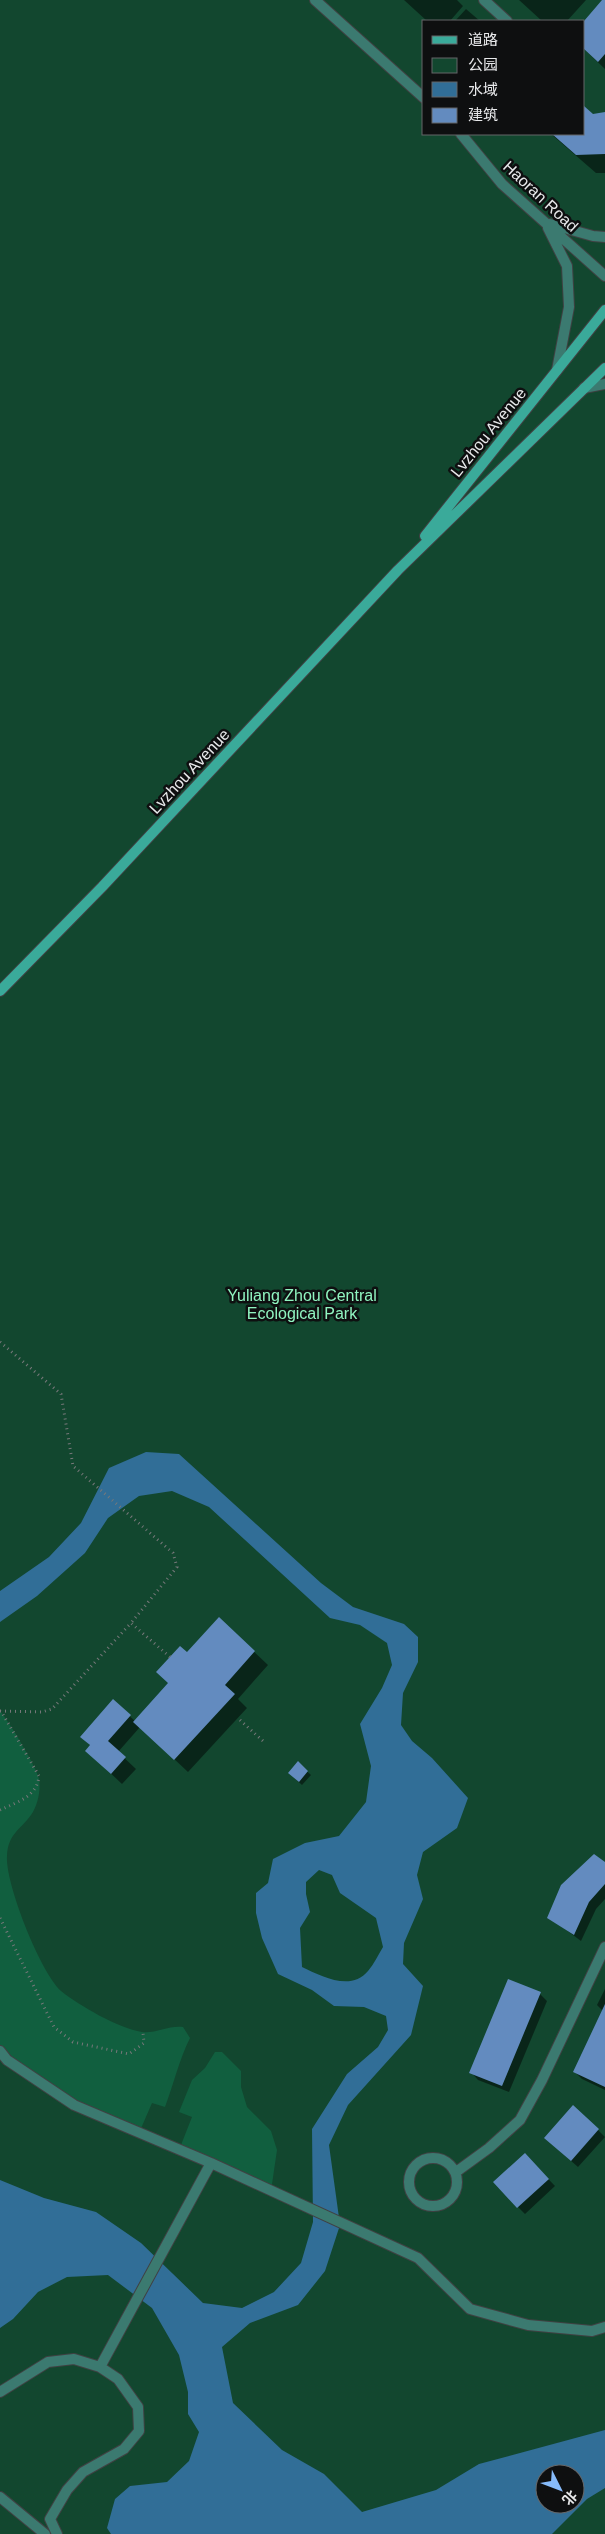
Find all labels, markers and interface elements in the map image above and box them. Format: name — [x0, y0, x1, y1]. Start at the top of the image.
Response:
legend — [422, 20, 585, 135]
text: 道路 — [468, 31, 498, 48]
text: 公园 — [468, 56, 498, 73]
text: 水域 — [468, 81, 498, 98]
text: 建筑 — [468, 106, 498, 123]
street label: Haoran Road — [500, 158, 581, 235]
street label: Lvzhou Avenue — [447, 384, 529, 480]
street label: Lvzhou Avenue — [146, 726, 233, 817]
park label: Yuliang Zhou Central Ecological Park — [227, 1287, 377, 1322]
north arrow — [535, 2464, 585, 2514]
text: 北 — [559, 2487, 580, 2508]

